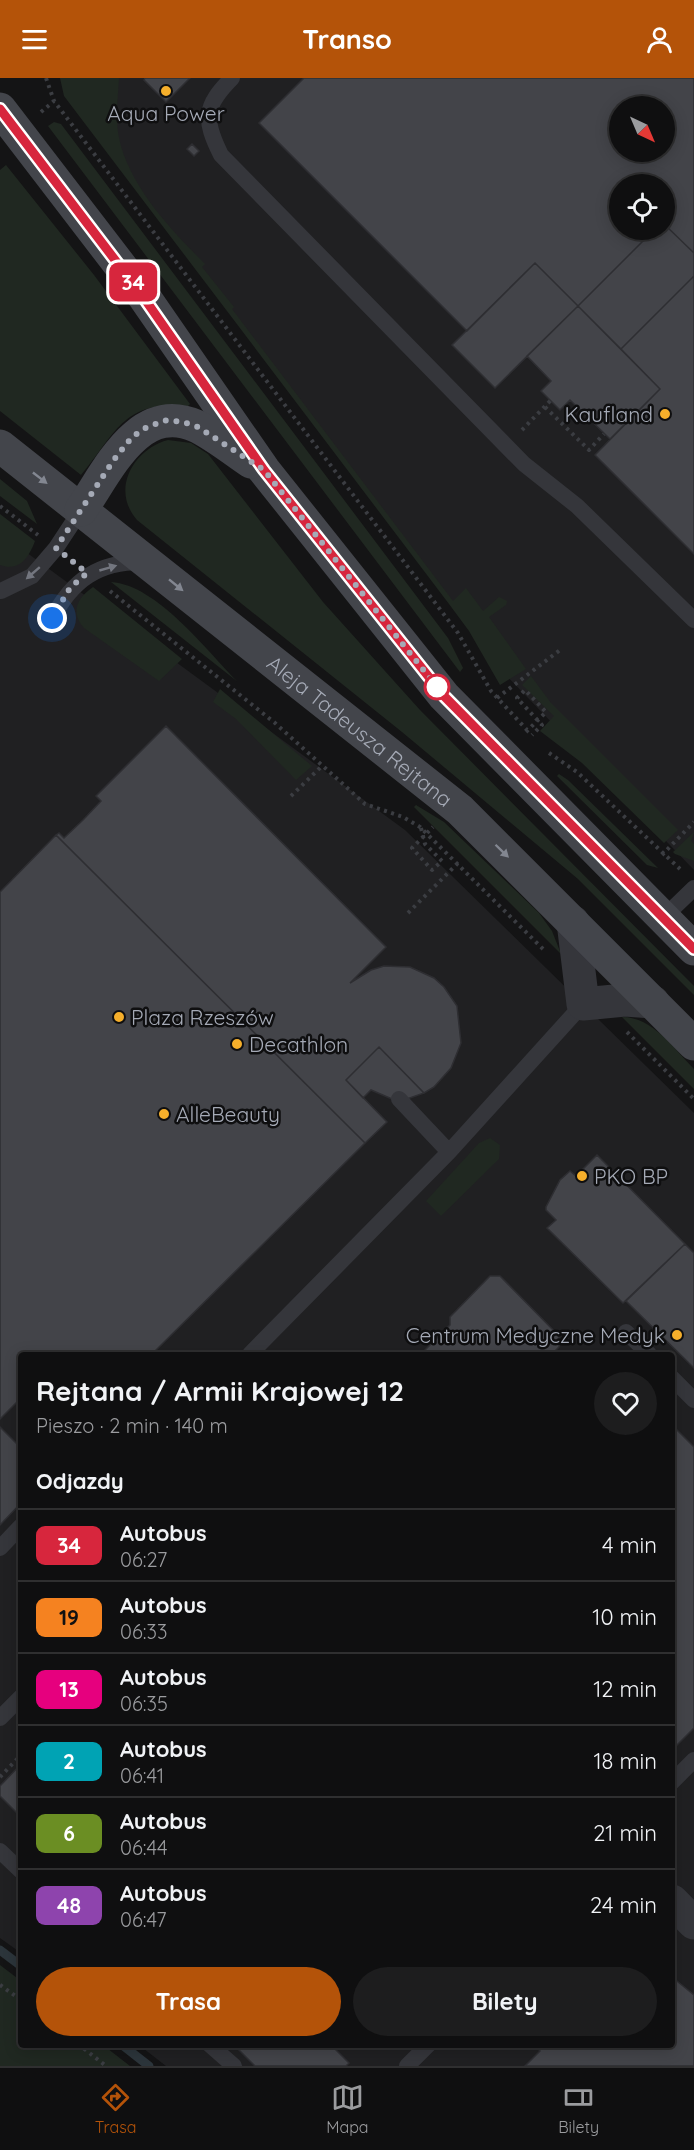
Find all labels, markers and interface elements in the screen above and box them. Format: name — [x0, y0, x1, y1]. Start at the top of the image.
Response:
text: Transo — [302, 22, 392, 56]
icon: menu — [18, 23, 51, 56]
icon: person — [643, 23, 676, 56]
marker: Aqua Power — [159, 84, 173, 98]
north arrow — [609, 96, 675, 162]
map controls — [609, 96, 675, 240]
place label: Aqua Power — [107, 100, 225, 126]
button: locate — [609, 174, 675, 240]
line badge: 34 — [106, 262, 160, 302]
text: 34 — [121, 269, 145, 295]
place label: Kaufland — [564, 401, 653, 427]
marker: Kaufland — [658, 407, 672, 421]
one-way arrow — [33, 471, 48, 483]
one-way arrow — [99, 563, 117, 572]
one-way arrow — [25, 566, 41, 579]
one-way arrow — [168, 578, 184, 591]
your location — [37, 603, 67, 633]
street label: Aleja Tadeusza Rejtana — [262, 650, 458, 812]
unlabelled marker — [424, 674, 450, 700]
one-way arrow — [495, 843, 509, 857]
place label: Plaza Rzeszów — [131, 1004, 274, 1030]
marker: Plaza Rzeszów — [112, 1010, 126, 1024]
place label: Decathlon — [249, 1031, 348, 1057]
marker: Decathlon — [230, 1037, 244, 1051]
place label: AlleBeauty — [176, 1101, 280, 1127]
marker: AlleBeauty — [157, 1107, 171, 1121]
place label: PKO BP — [594, 1163, 668, 1189]
marker: PKO BP — [575, 1169, 589, 1183]
place label: Centrum Medyczne Medyk — [406, 1322, 665, 1348]
marker: Centrum Medyczne Medyk — [670, 1328, 684, 1342]
button: heart — [594, 1372, 657, 1435]
text: Rejtana / Armii Krajowej 12 — [36, 1373, 404, 1408]
text: Pieszo · 2 min · 140 m — [36, 1413, 228, 1438]
text: Odjazdy — [36, 1467, 124, 1495]
text: Autobus — [120, 1519, 207, 1547]
text: 4 min — [602, 1531, 657, 1559]
text: 34 — [57, 1532, 81, 1558]
text: 06:27 — [120, 1547, 167, 1572]
text: Autobus — [120, 1591, 207, 1619]
text: 10 min — [592, 1603, 657, 1631]
text: 19 — [59, 1604, 79, 1630]
text: 06:33 — [120, 1619, 167, 1644]
text: Autobus — [120, 1663, 207, 1691]
text: 12 min — [593, 1675, 657, 1703]
text: 13 — [59, 1676, 79, 1702]
text: 06:35 — [120, 1691, 168, 1716]
text: Autobus — [120, 1735, 207, 1763]
text: 18 min — [593, 1747, 657, 1775]
text: 2 — [63, 1748, 75, 1774]
text: 06:41 — [120, 1763, 164, 1788]
text: Autobus — [120, 1807, 207, 1835]
text: 21 min — [593, 1819, 657, 1847]
text: 6 — [63, 1820, 75, 1846]
text: 06:44 — [120, 1835, 167, 1860]
text: Autobus — [120, 1879, 207, 1907]
text: 24 min — [590, 1891, 657, 1919]
text: 48 — [57, 1892, 81, 1918]
text: 06:47 — [120, 1907, 167, 1932]
button: Trasa — [36, 1967, 341, 2036]
button: Bilety — [353, 1967, 657, 2036]
tab: Trasa — [95, 2081, 137, 2137]
tab: Mapa — [326, 2081, 369, 2137]
tab: Bilety — [558, 2081, 599, 2137]

